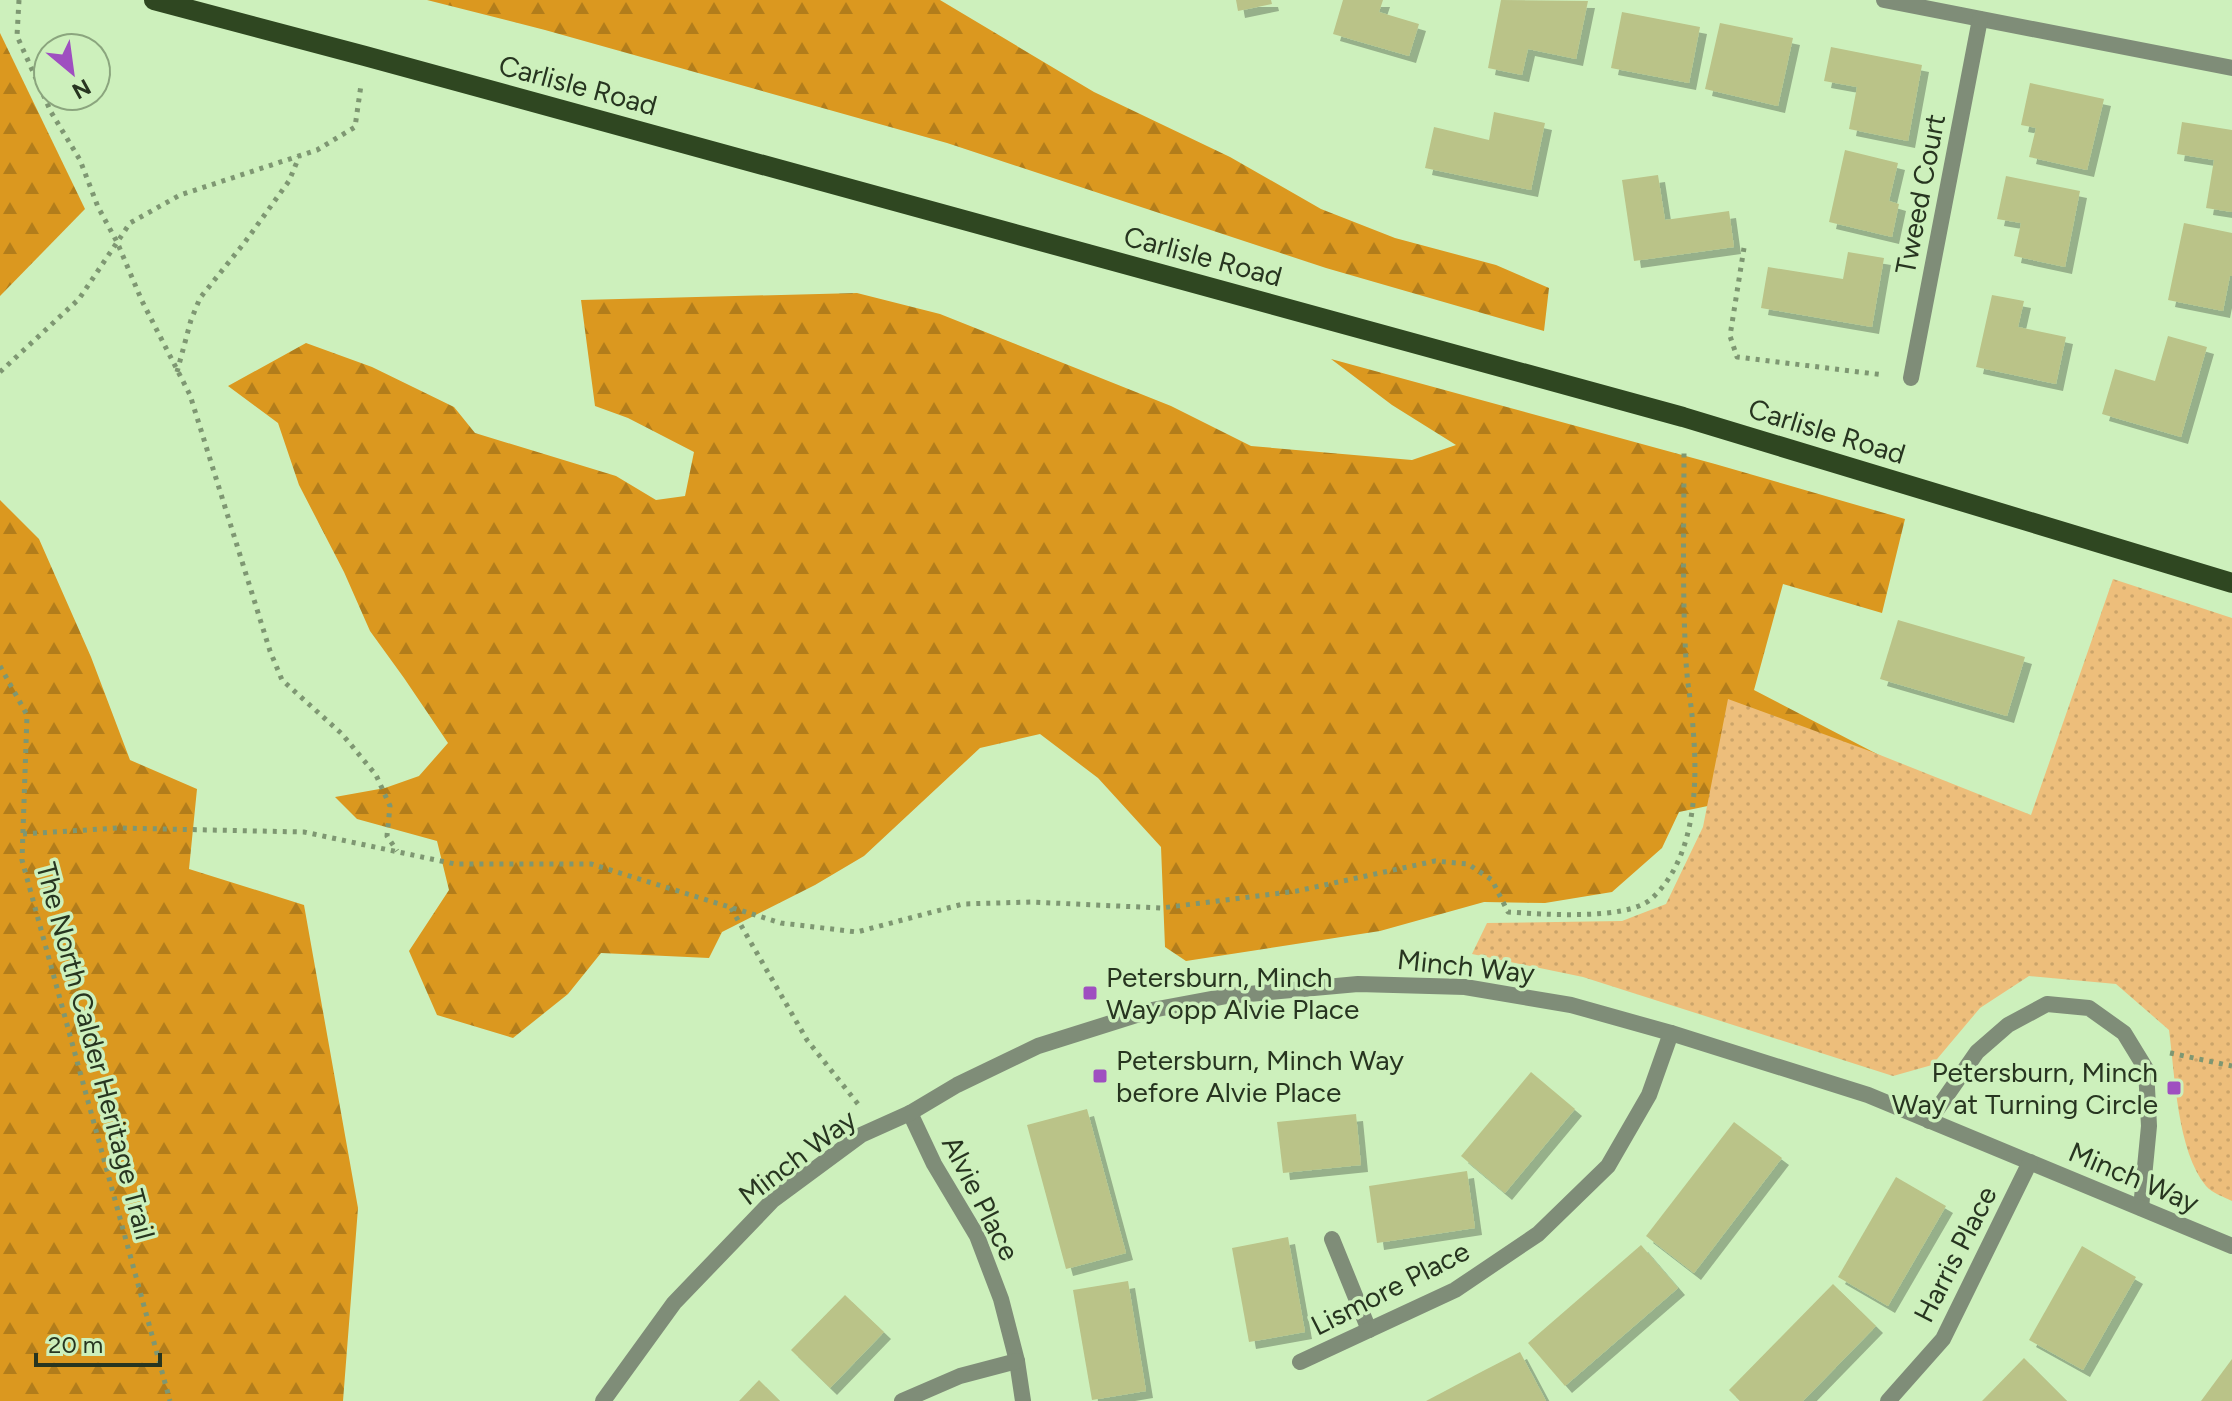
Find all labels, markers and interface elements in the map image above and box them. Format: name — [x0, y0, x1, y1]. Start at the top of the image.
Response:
north arrow — [32, 32, 112, 112]
street label: Carlisle Road — [495, 48, 661, 122]
text: N — [67, 73, 95, 105]
street label: Tweed Court — [1888, 111, 1952, 277]
street label: Carlisle Road — [1120, 219, 1286, 293]
street label: Carlisle Road — [1744, 391, 1910, 471]
street label: The North Calder Heritage Trail — [29, 859, 163, 1243]
street label: Minch Way — [1396, 942, 1537, 990]
place label: Petersburn, Minch Way opp Alvie Place — [1106, 960, 1359, 1026]
marker: Petersburn, Minch Way opp Alvie Place — [1081, 984, 1099, 1002]
place label: Petersburn, Minch Way before Alvie Place — [1116, 1043, 1404, 1109]
place label: Petersburn, Minch Way at Turning Circle — [1892, 1055, 2158, 1121]
marker: Petersburn, Minch Way before Alvie Place — [1091, 1067, 1109, 1085]
marker: Petersburn, Minch Way at Turning Circle — [2165, 1079, 2183, 1097]
street label: Minch Way — [732, 1102, 863, 1212]
street label: Alvie Place — [935, 1130, 1027, 1266]
street label: Minch Way — [2064, 1134, 2204, 1220]
street label: Harris Place — [1906, 1180, 2004, 1328]
street label: Lismore Place — [1305, 1234, 1475, 1342]
scale bar — [36, 1317, 160, 1367]
text: 20 m — [48, 1330, 103, 1359]

